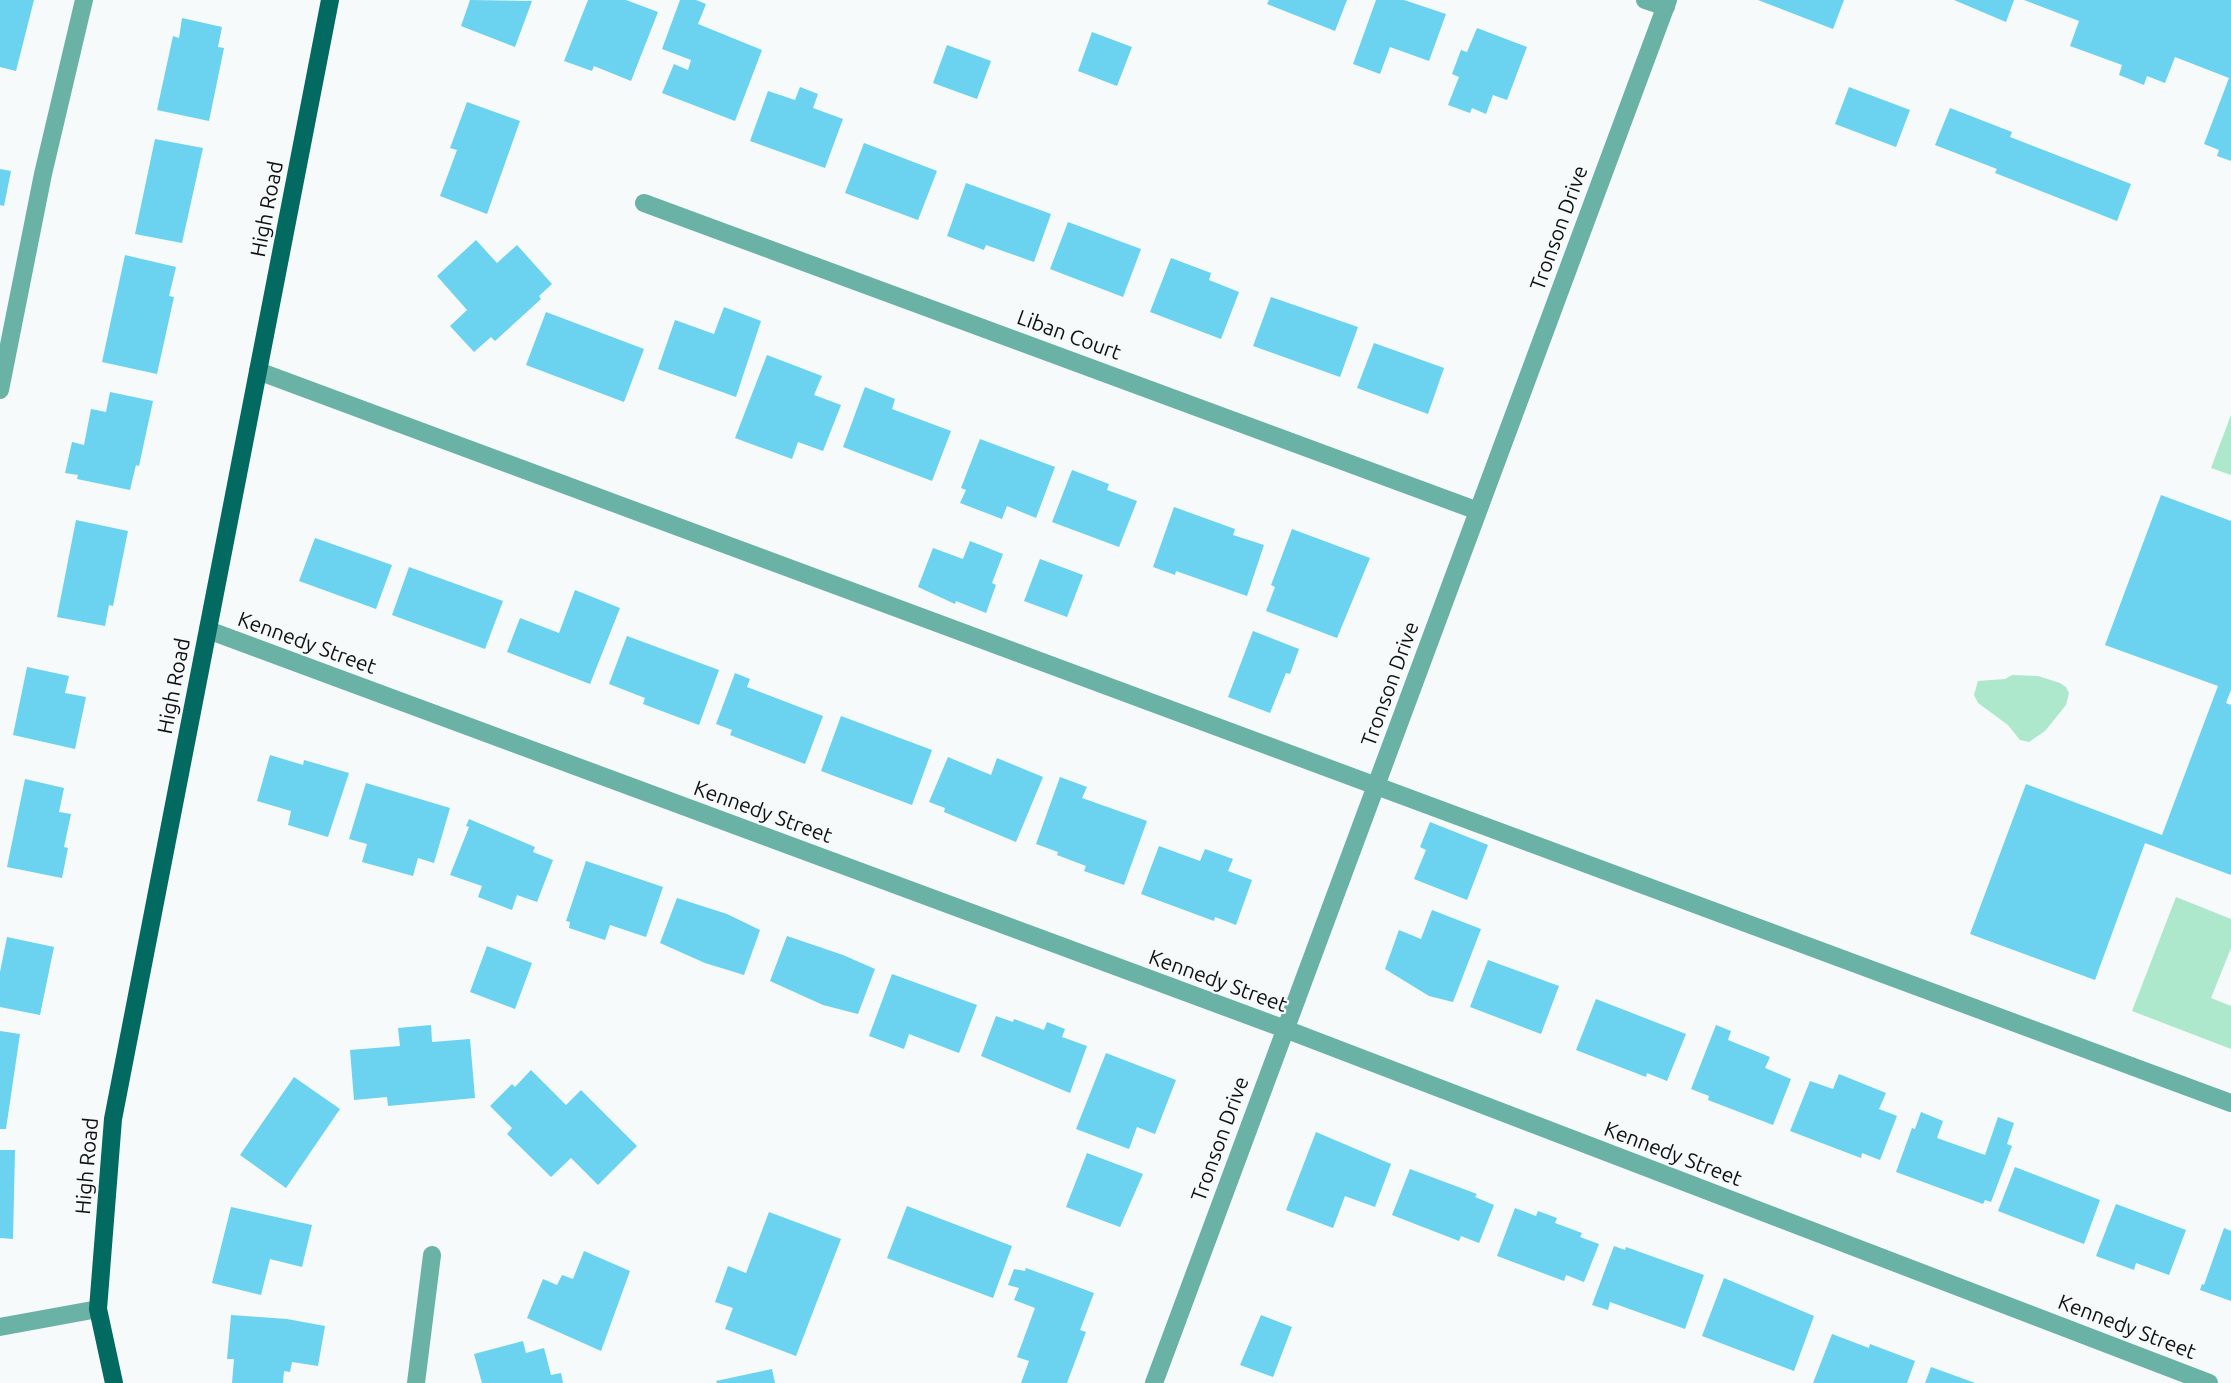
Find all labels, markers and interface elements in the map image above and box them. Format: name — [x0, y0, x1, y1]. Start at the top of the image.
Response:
street label: High Road — [245, 159, 289, 259]
street label: Tronson Drive — [1525, 162, 1593, 294]
street label: Liban Court — [1013, 305, 1125, 365]
street label: Kennedy Street — [234, 606, 380, 680]
street label: Tronson Drive — [1356, 618, 1424, 750]
street label: High Road — [152, 636, 196, 736]
street label: Kennedy Street — [690, 775, 836, 849]
street label: Kennedy Street — [1145, 944, 1291, 1018]
street label: Tronson Drive — [1186, 1073, 1254, 1205]
street label: Kennedy Street — [1601, 1116, 1745, 1192]
street label: High Road — [70, 1117, 104, 1215]
street label: Kennedy Street — [2055, 1289, 2199, 1365]

